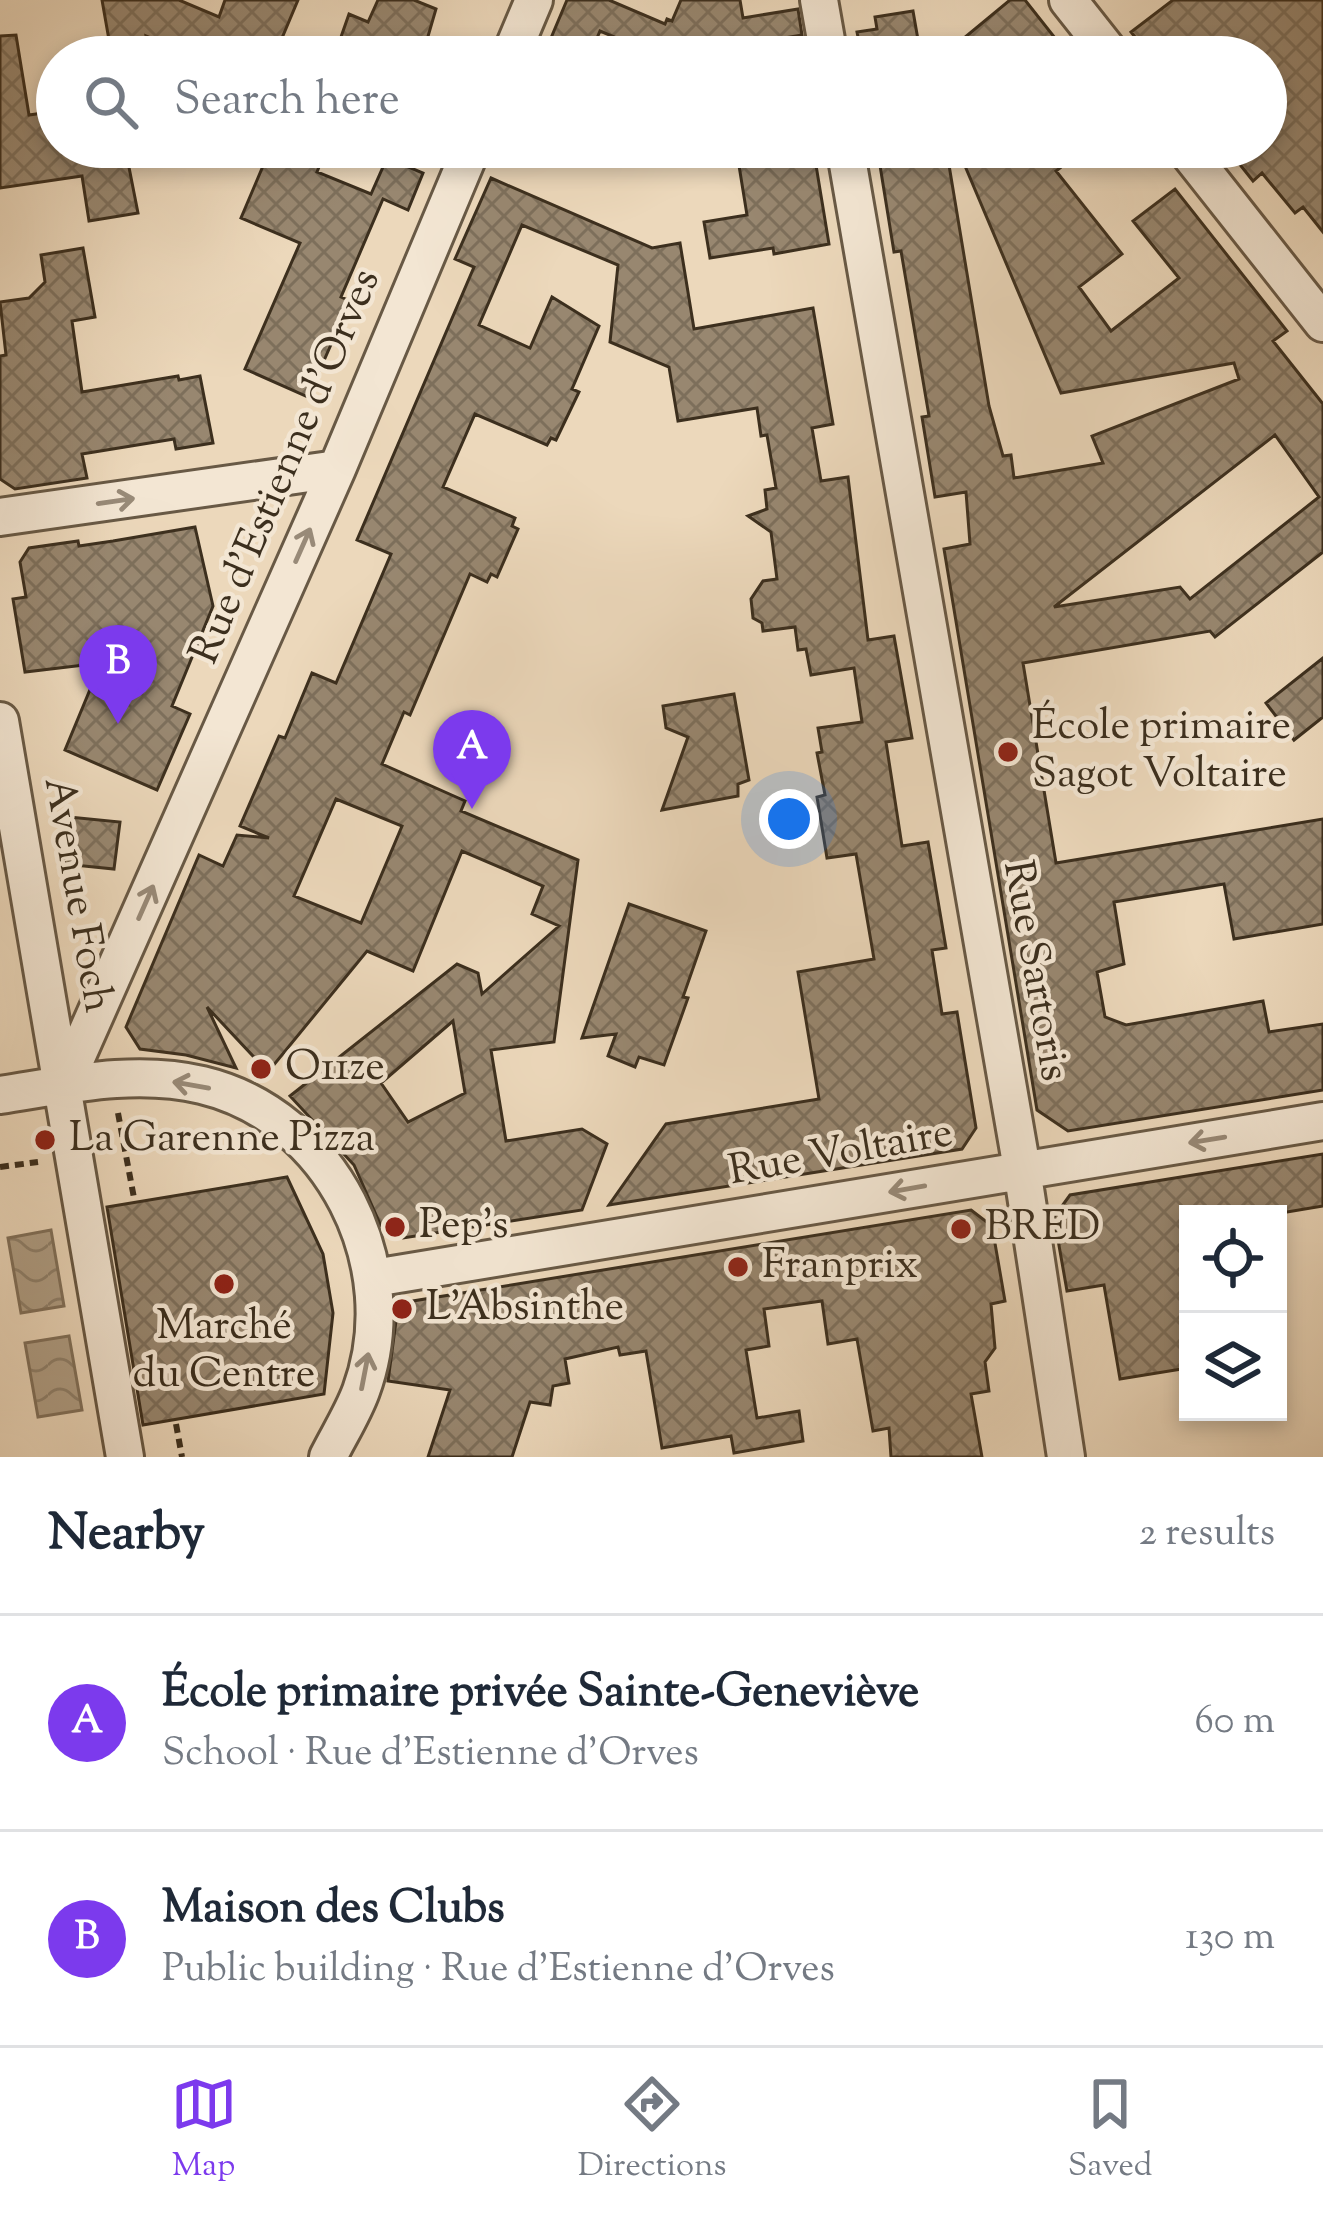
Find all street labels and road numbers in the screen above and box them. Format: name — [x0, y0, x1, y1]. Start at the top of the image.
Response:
street label: Rue d'Estienne d'Orves — [177, 260, 397, 674]
street label: Avenue Foch — [26, 772, 126, 1018]
street label: Rue Sartoris — [985, 856, 1083, 1086]
street label: Rue Voltaire — [724, 1105, 958, 1203]

